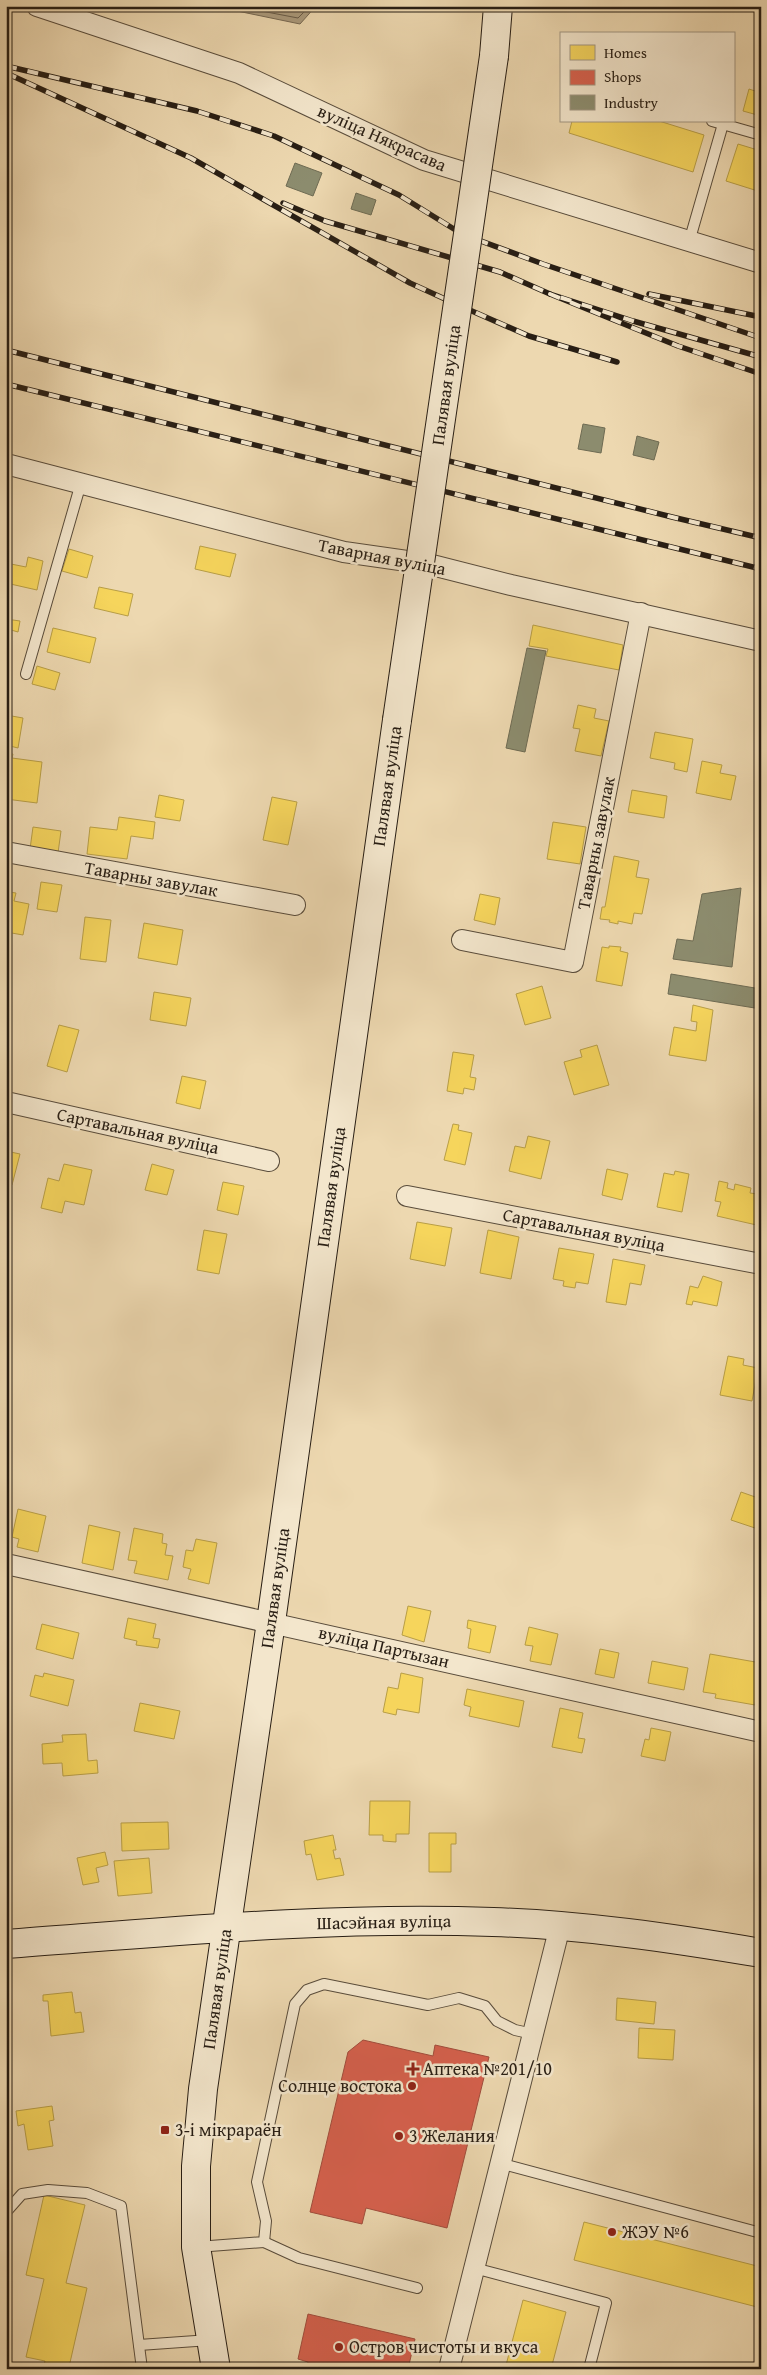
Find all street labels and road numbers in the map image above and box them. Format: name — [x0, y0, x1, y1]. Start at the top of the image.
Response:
street label: вуліца Някрасава — [314, 97, 451, 178]
street label: Палявая вуліца — [424, 323, 467, 447]
street label: Таварная вуліца — [316, 531, 449, 582]
street label: Палявая вуліца — [365, 724, 408, 848]
street label: Таварны завулак — [569, 774, 622, 912]
street label: Таварны завулак — [82, 853, 220, 904]
street label: Сартавальная вуліца — [55, 1100, 222, 1161]
street label: Палявая вуліца — [309, 1125, 352, 1249]
street label: Сартавальная вуліца — [501, 1201, 668, 1259]
street label: Палявая вуліца — [253, 1526, 296, 1650]
street label: вуліца Партызан — [316, 1618, 452, 1675]
street label: Шасэйная вуліца — [316, 1907, 452, 1936]
street label: Палявая вуліца — [195, 1927, 238, 2051]

